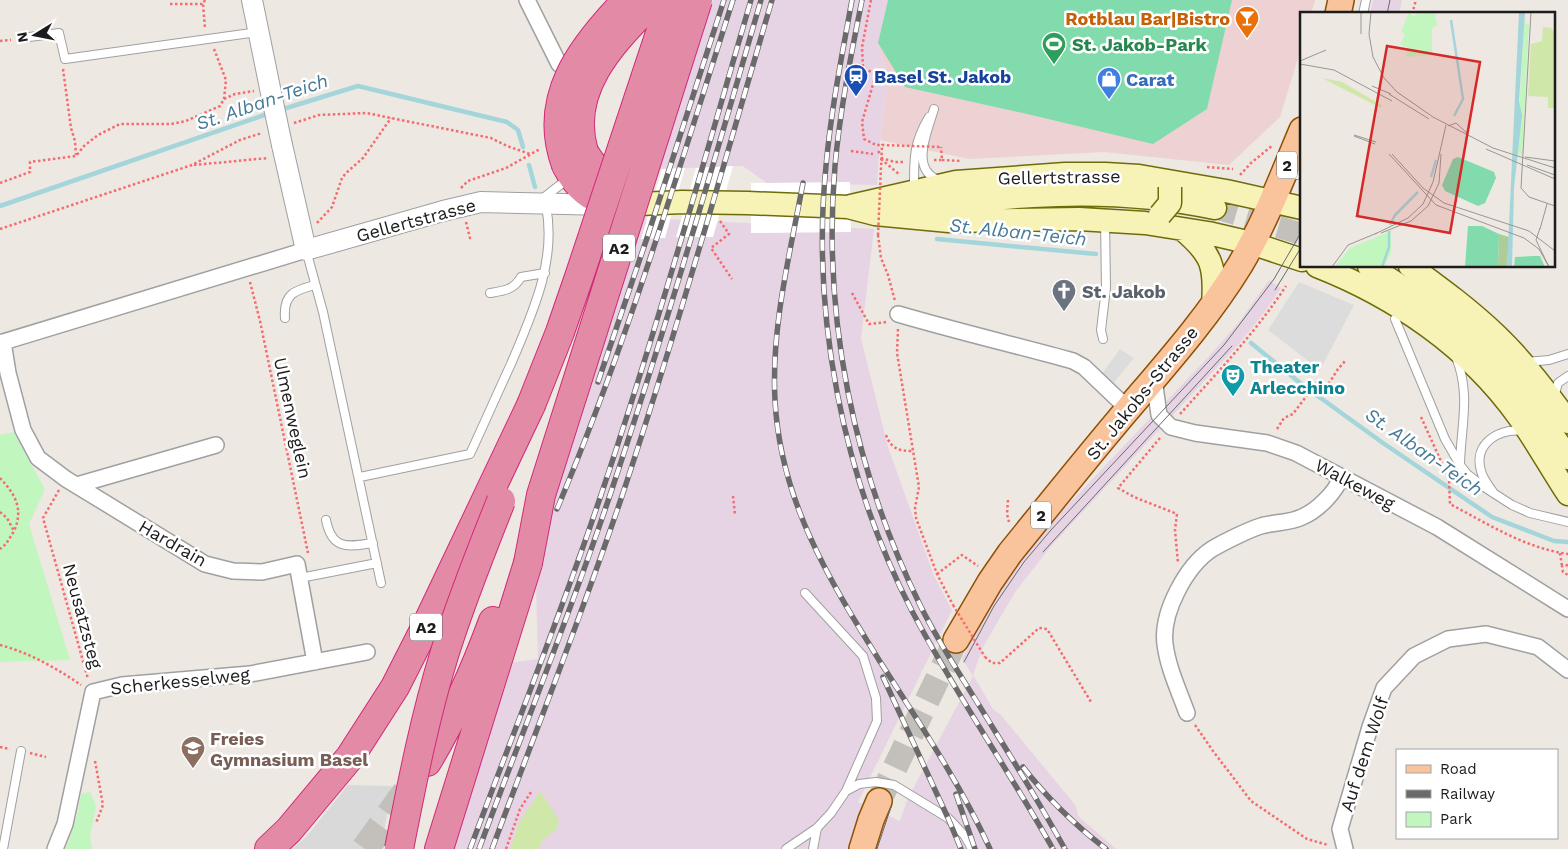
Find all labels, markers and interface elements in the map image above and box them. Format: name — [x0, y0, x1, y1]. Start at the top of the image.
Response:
bar icon: Rotblau Bar|Bistro — [1234, 5, 1260, 39]
place label: Rotblau Bar|Bistro — [1065, 8, 1230, 29]
north arrow — [10, 10, 60, 60]
inset map — [1300, 12, 1556, 268]
text: N — [13, 31, 31, 44]
sports icon: St. Jakob-Park — [1041, 31, 1067, 65]
place label: St. Jakob-Park — [1072, 34, 1208, 55]
station icon: Basel St. Jakob — [843, 63, 869, 97]
place label: Basel St. Jakob — [874, 66, 1011, 87]
shop icon: Carat — [1096, 66, 1122, 100]
water label: St. Alban-Teich — [193, 69, 331, 135]
place label: Carat — [1126, 69, 1174, 90]
road number: 2 — [1277, 152, 1297, 178]
street label: Gellertstrasse — [997, 165, 1121, 189]
street label: Gellertstrasse — [354, 194, 478, 246]
water label: St. Alban-Teich — [948, 213, 1088, 251]
road number: A2 — [603, 234, 635, 262]
church icon: St. Jakob — [1051, 278, 1077, 312]
place label: St. Jakob — [1082, 281, 1166, 302]
street label: St. Jakobs-Strasse — [1082, 322, 1202, 464]
street label: Ulmenweglein — [270, 356, 316, 480]
place label: Theater Arlecchino — [1250, 356, 1345, 398]
theatre icon: Theater Arlecchino — [1220, 363, 1246, 397]
water label: St. Alban-Teich — [1361, 403, 1487, 501]
street label: Walkeweg — [1312, 454, 1399, 514]
road number: 2 — [1031, 502, 1051, 528]
street label: Hardrain — [135, 515, 211, 571]
street label: Neusatzsteg — [59, 561, 107, 671]
road number: A2 — [410, 614, 442, 640]
street label: Scherkesselweg — [109, 663, 251, 699]
street label: Auf dem Wolf — [1335, 694, 1393, 814]
place label: Freies Gymnasium Basel — [210, 728, 368, 770]
school or university icon: Freies Gymnasium Basel — [180, 735, 206, 769]
legend — [1396, 749, 1558, 839]
text: Road — [1440, 760, 1477, 778]
text: Railway — [1440, 785, 1495, 803]
text: Park — [1440, 810, 1473, 828]

